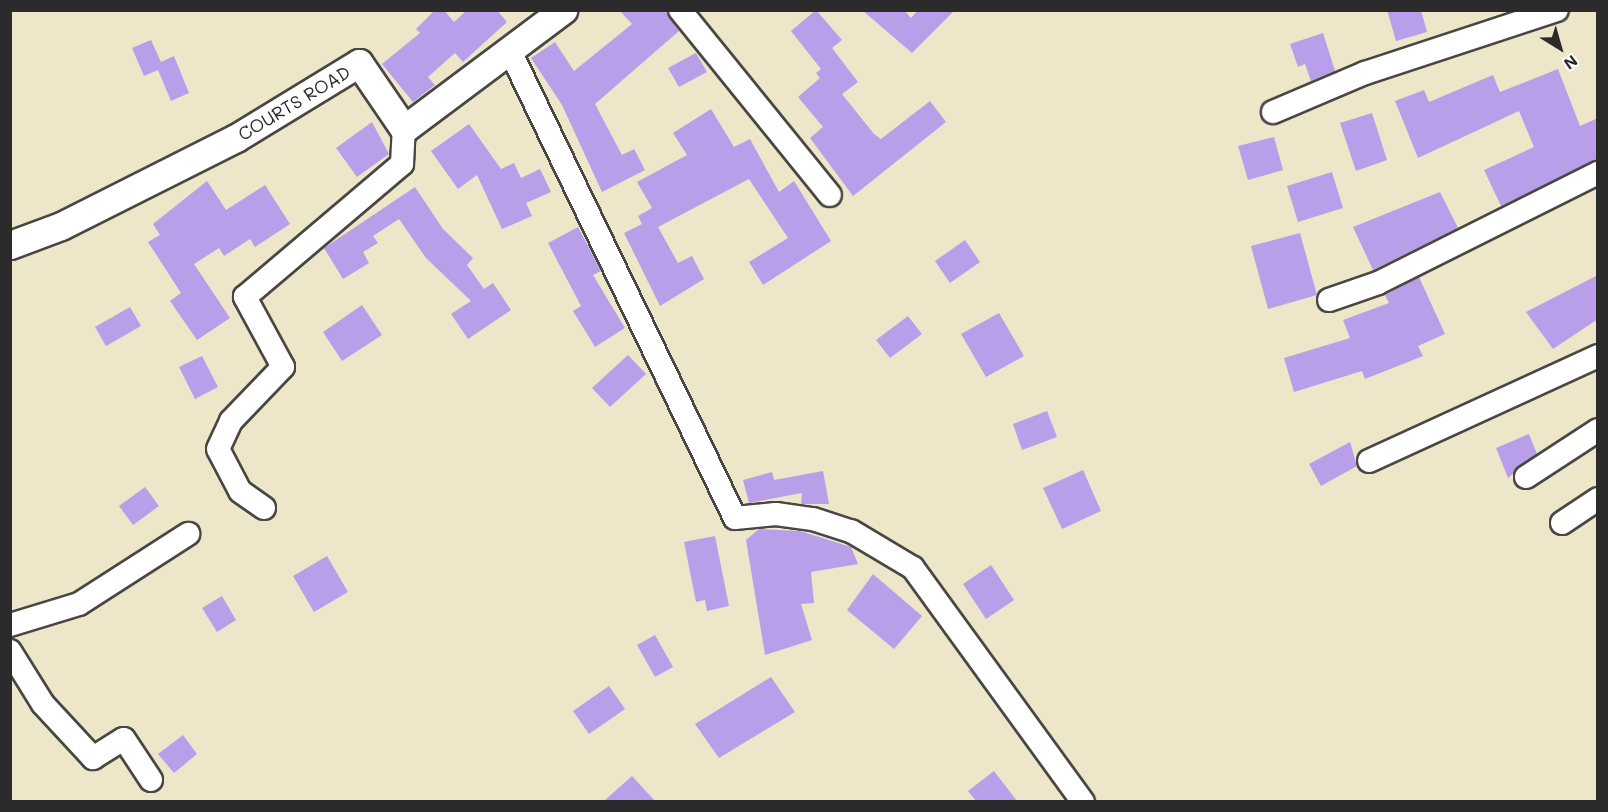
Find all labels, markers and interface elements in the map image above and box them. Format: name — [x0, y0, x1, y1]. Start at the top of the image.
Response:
north arrow — [1530, 18, 1590, 78]
text: N — [1560, 51, 1582, 75]
street label: COURTS ROAD — [234, 61, 354, 145]

